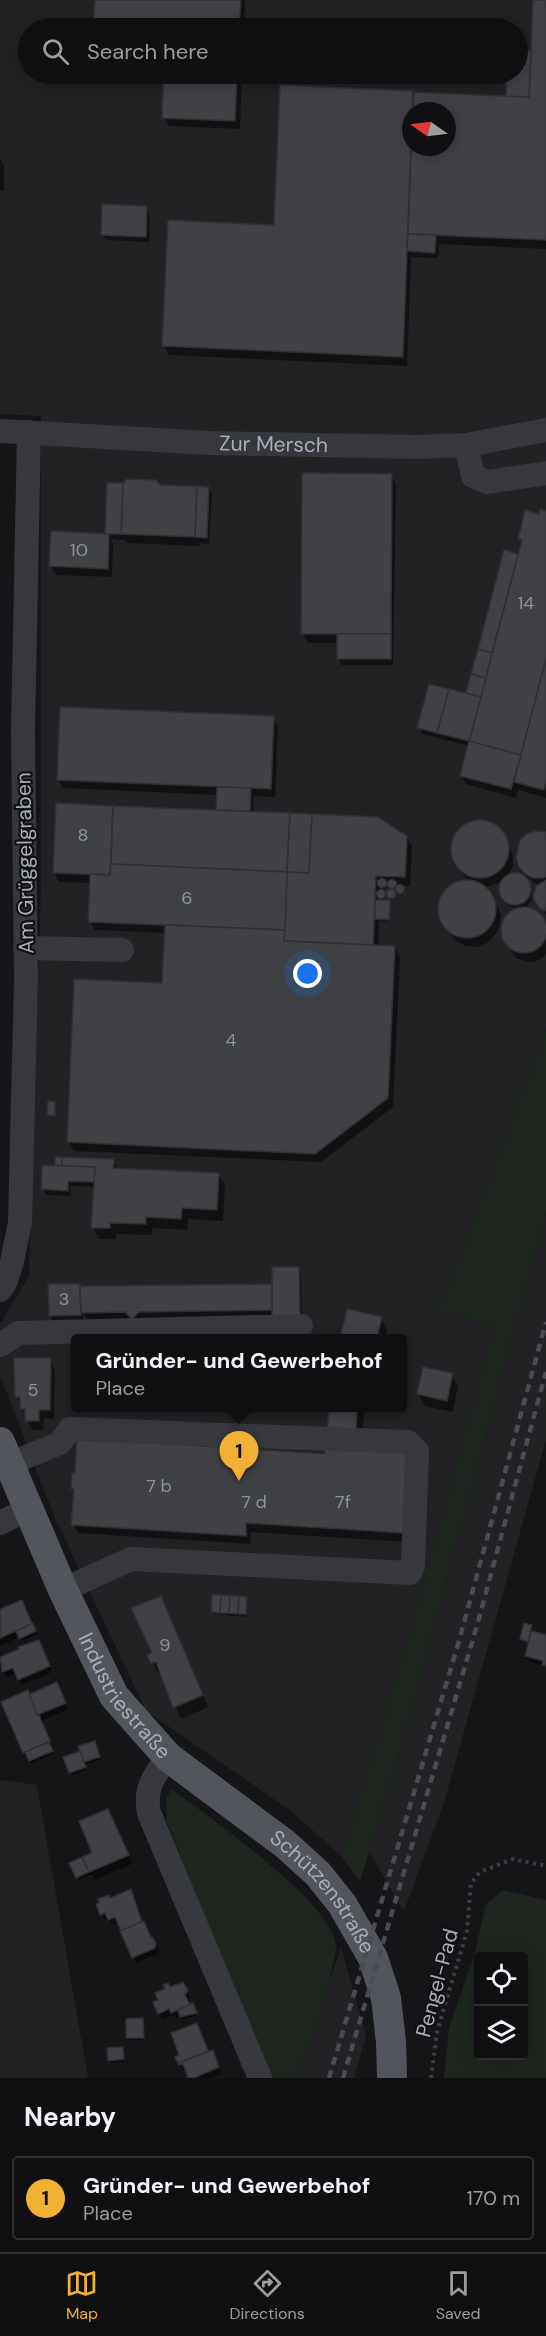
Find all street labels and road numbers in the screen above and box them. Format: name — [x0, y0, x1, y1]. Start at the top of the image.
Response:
street label: Zur Mersch — [219, 429, 328, 459]
street label: Am Grüggelgraben — [9, 772, 41, 954]
street label: Industriestraße — [72, 1628, 177, 1765]
street label: Schützenstraße — [264, 1824, 381, 1959]
street label: Pengel-Pad — [409, 1926, 465, 2040]

